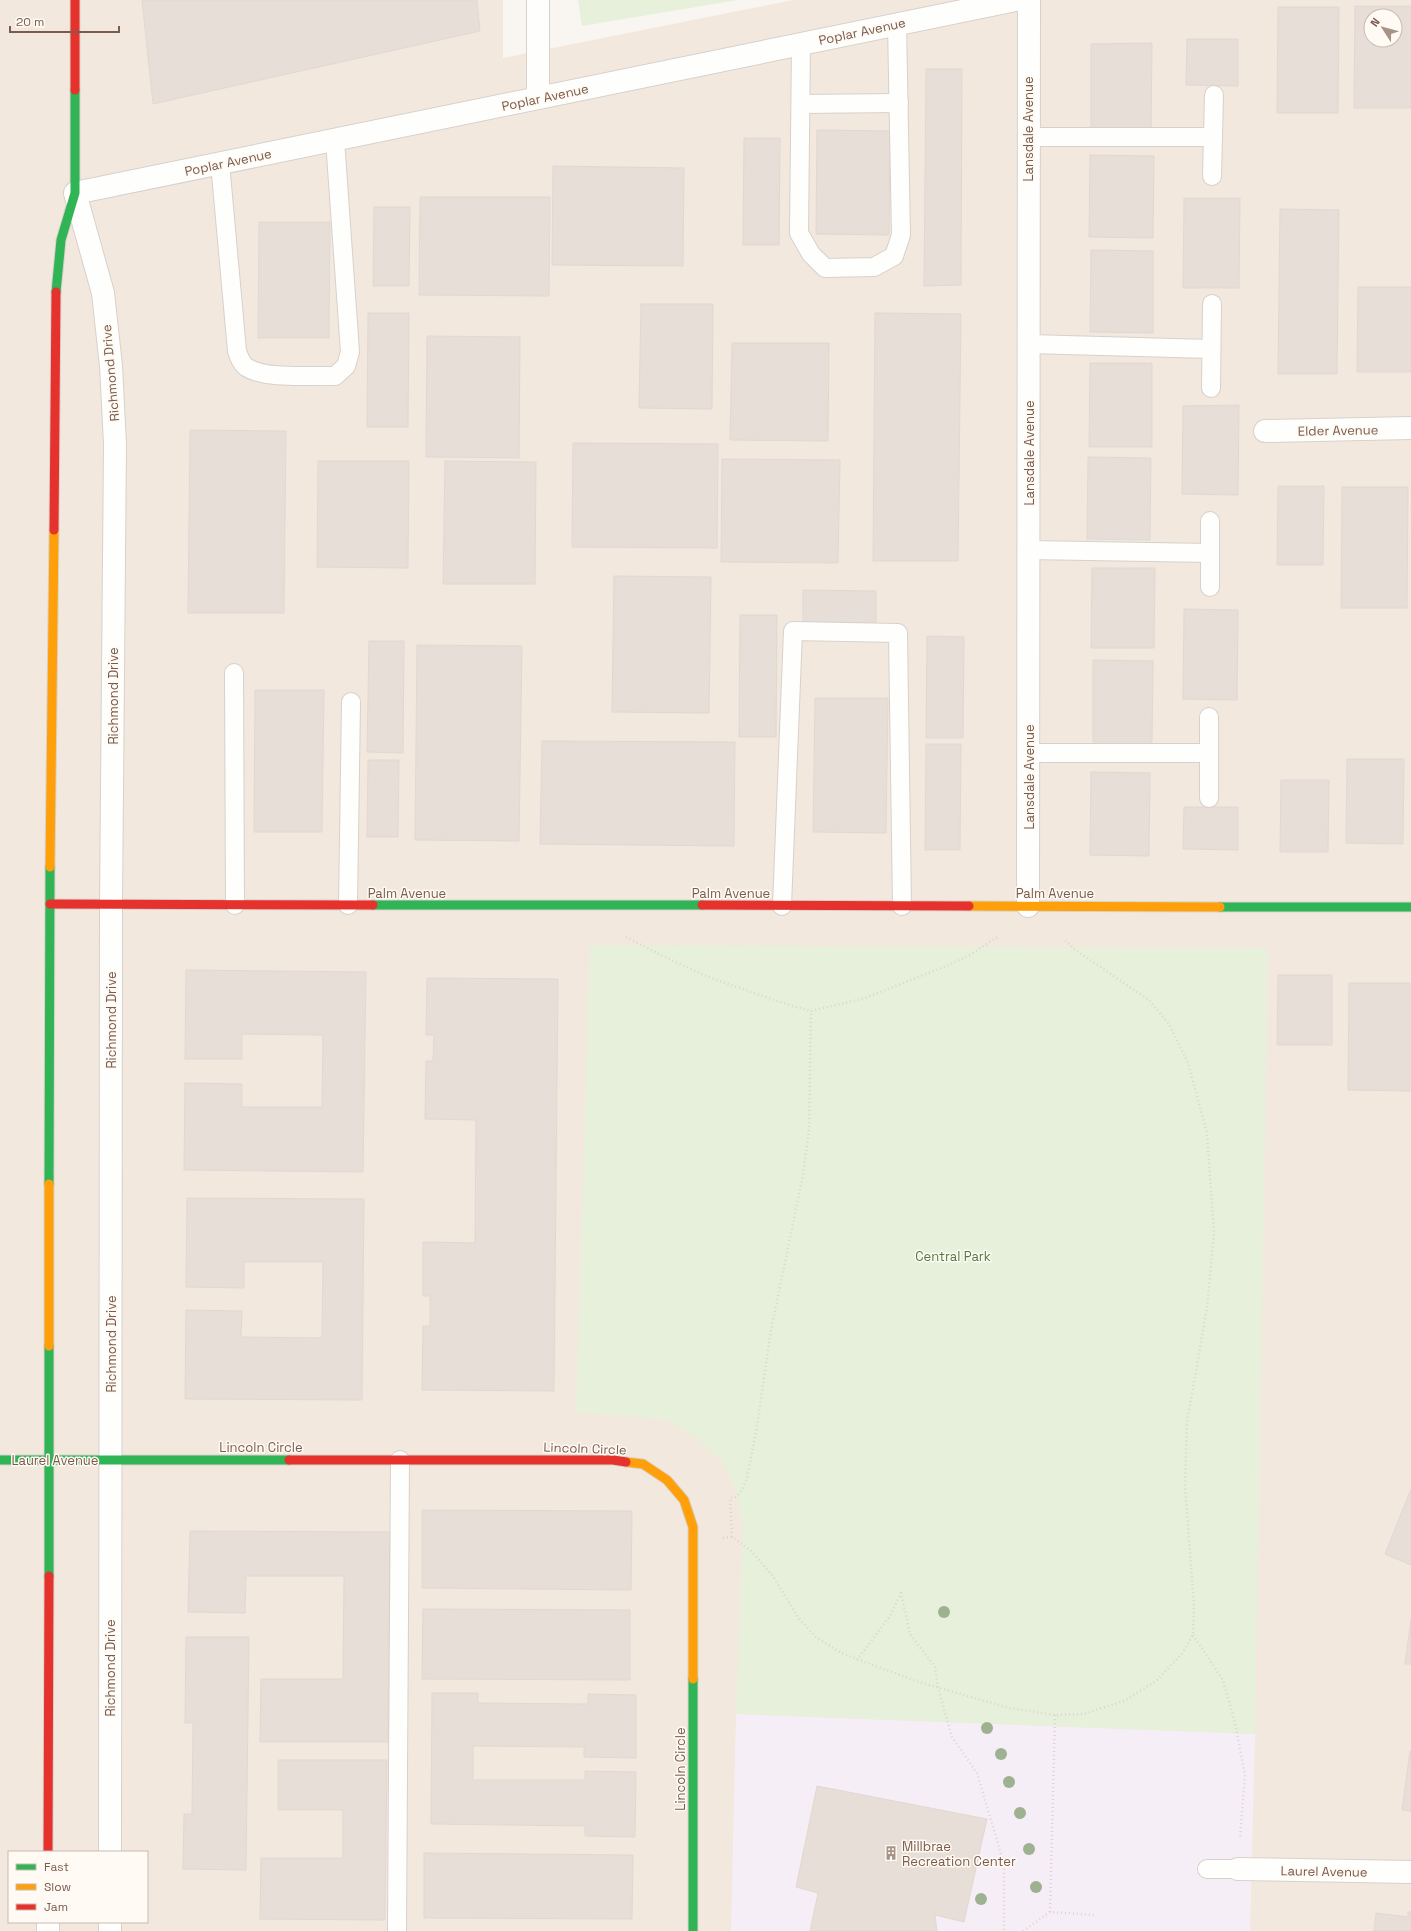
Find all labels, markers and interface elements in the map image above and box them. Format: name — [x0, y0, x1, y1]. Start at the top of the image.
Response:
scale bar — [10, 8, 119, 34]
north arrow — [1363, 8, 1403, 48]
text: 20 m — [16, 14, 44, 30]
street label: Poplar Avenue — [817, 14, 907, 49]
text: N — [1367, 15, 1383, 29]
street label: Lansdale Avenue — [1020, 76, 1037, 182]
street label: Poplar Avenue — [500, 80, 590, 115]
street label: Poplar Avenue — [183, 145, 273, 180]
street label: Richmond Drive — [98, 324, 123, 422]
street label: Lansdale Avenue — [1021, 400, 1038, 506]
street label: Elder Avenue — [1298, 421, 1378, 440]
street label: Richmond Drive — [105, 647, 122, 745]
street label: Lansdale Avenue — [1021, 724, 1038, 830]
street label: Palm Avenue — [368, 885, 446, 902]
street label: Palm Avenue — [692, 885, 770, 902]
street label: Palm Avenue — [1016, 885, 1094, 902]
street label: Richmond Drive — [103, 971, 120, 1069]
park label: Central Park — [915, 1248, 991, 1265]
street label: Richmond Drive — [103, 1295, 120, 1393]
street label: Lincoln Circle — [219, 1439, 303, 1456]
street label: Lincoln Circle — [543, 1439, 627, 1458]
street label: Laurel Avenue — [12, 1452, 99, 1469]
street label: Richmond Drive — [102, 1619, 119, 1717]
street label: Lincoln Circle — [672, 1727, 689, 1811]
place label: Millbrae Recreation Center — [902, 1838, 1016, 1870]
building icon: Millbrae Recreation Center — [883, 1845, 899, 1861]
legend — [8, 1851, 148, 1923]
text: Fast — [44, 1859, 69, 1875]
street label: Laurel Avenue — [1280, 1862, 1368, 1881]
text: Slow — [44, 1879, 71, 1895]
text: Jam — [44, 1899, 68, 1915]

